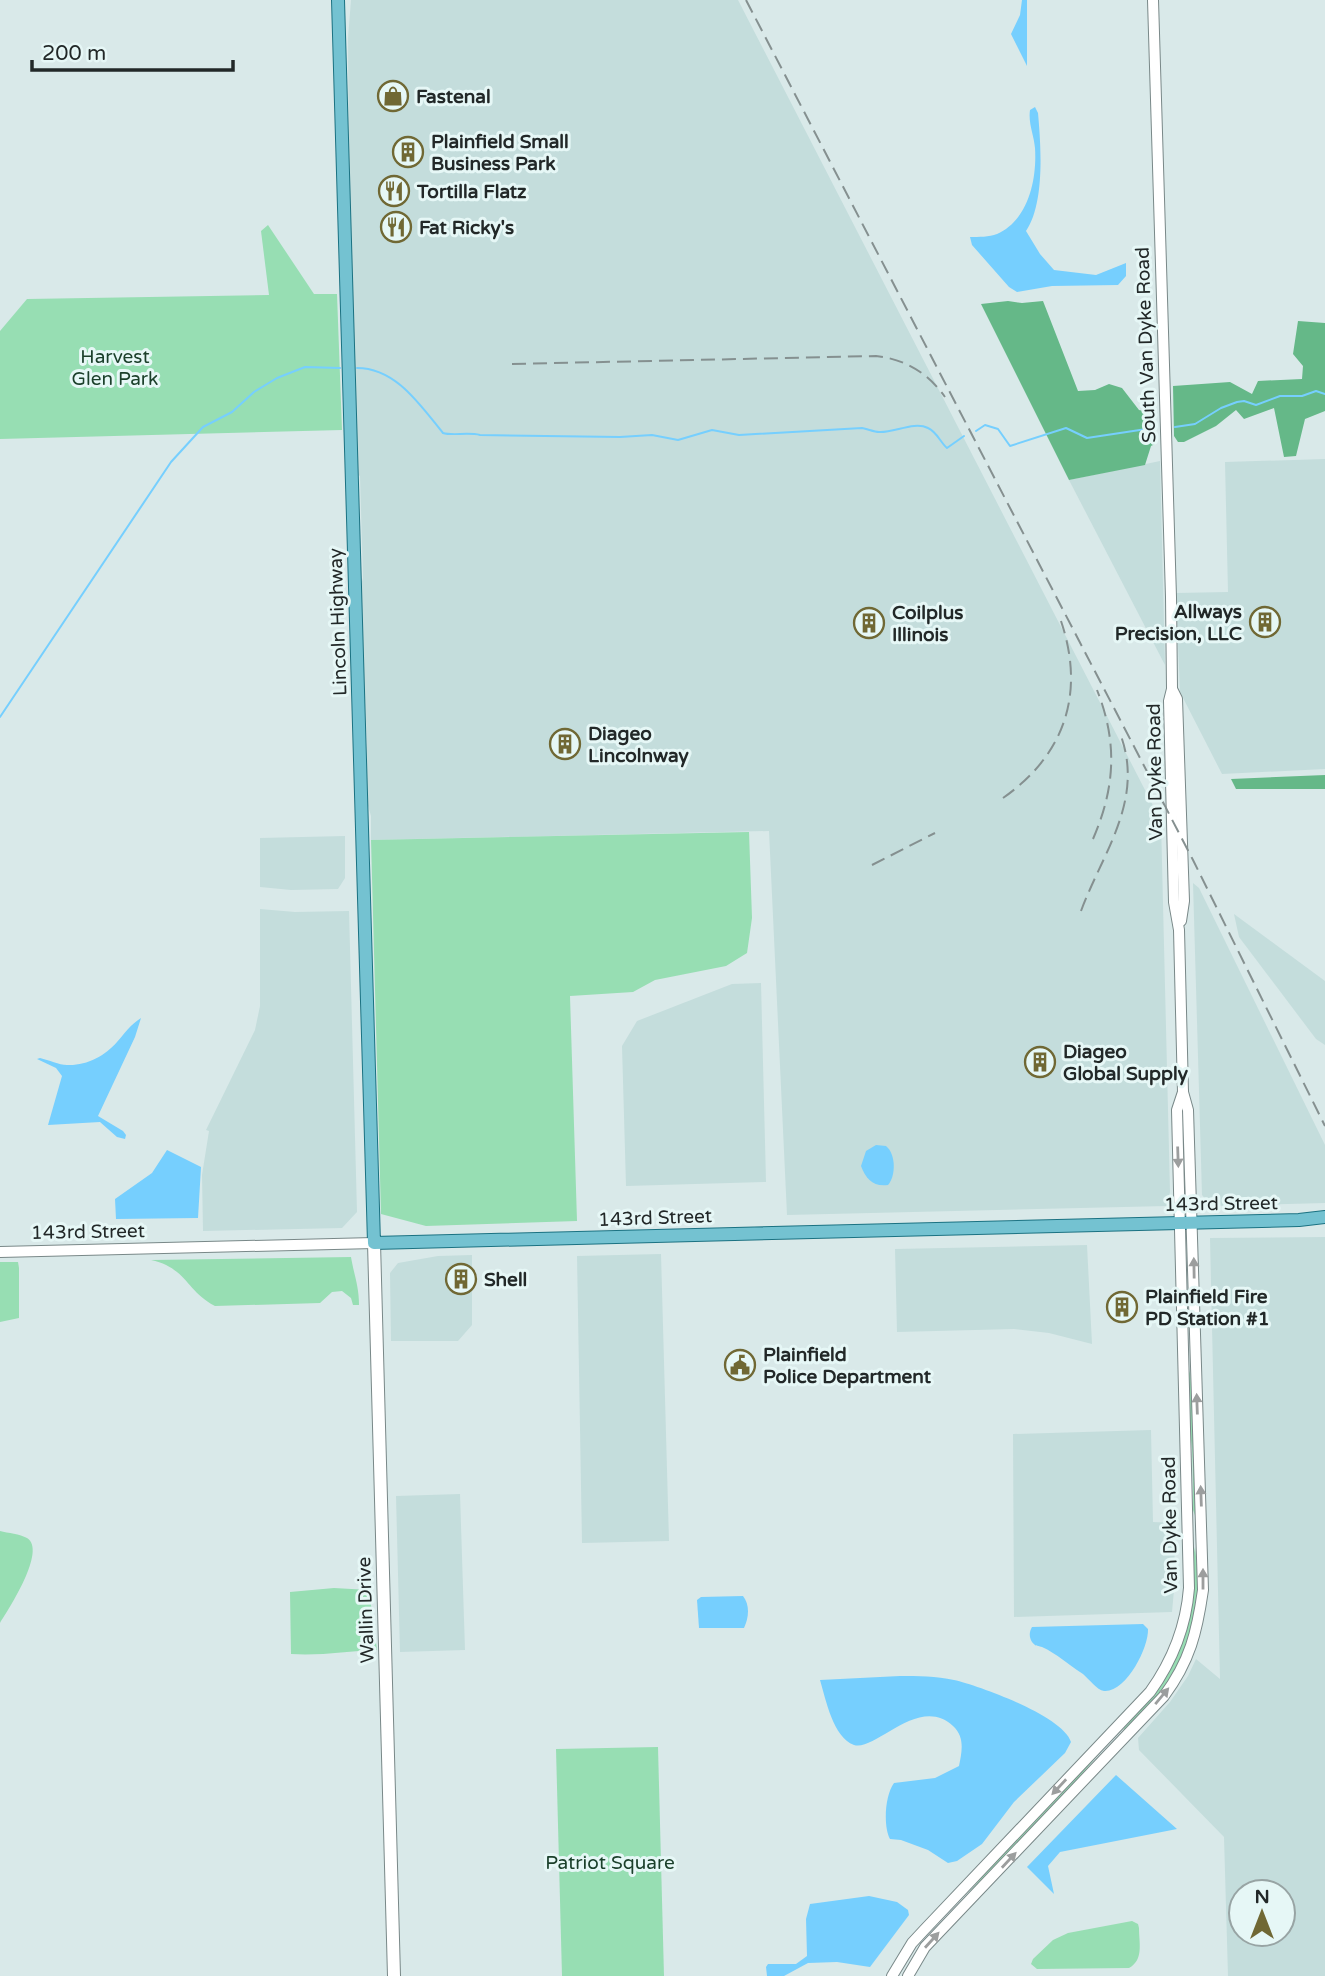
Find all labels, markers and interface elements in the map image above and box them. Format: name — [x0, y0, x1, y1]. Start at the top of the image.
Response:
scale bar — [32, 28, 233, 72]
text: 200 m — [42, 41, 106, 66]
shop icon: Fastenal — [376, 79, 410, 113]
place label: Fastenal — [416, 86, 491, 108]
place label: Plainfield Small Business Park — [431, 131, 569, 175]
building icon: Plainfield Small Business Park — [391, 135, 425, 169]
restaurant icon: Tortilla Flatz — [377, 174, 411, 208]
place label: Tortilla Flatz — [416, 181, 527, 203]
restaurant icon: Fat Ricky's — [379, 210, 413, 244]
place label: Fat Ricky's — [419, 217, 514, 240]
street label: South Van Dyke Road — [1132, 247, 1160, 443]
park label: Harvest Glen Park — [72, 346, 158, 390]
street label: Lincoln Highway — [324, 548, 352, 696]
place label: Allways Precision, LLC — [1115, 601, 1242, 645]
place label: Coilplus Illinois — [892, 602, 963, 646]
building icon: Allways Precision, LLC — [1248, 605, 1282, 639]
building icon: Coilplus Illinois — [852, 606, 886, 640]
street label: Van Dyke Road — [1143, 703, 1167, 841]
place label: Diageo Lincolnway — [588, 723, 689, 768]
building icon: Diageo Lincolnway — [548, 727, 582, 761]
place label: Diageo Global Supply — [1063, 1041, 1189, 1086]
building icon: Diageo Global Supply — [1023, 1045, 1057, 1079]
one-way arrow — [1173, 1146, 1184, 1168]
street label: 143rd Street — [1164, 1192, 1278, 1216]
street label: 143rd Street — [598, 1205, 712, 1231]
street label: 143rd Street — [31, 1220, 145, 1244]
one-way arrow — [1188, 1257, 1200, 1279]
building icon: Shell — [444, 1262, 478, 1296]
place label: Shell — [484, 1269, 527, 1291]
place label: Plainfield Fire PD Station #1 — [1145, 1286, 1270, 1330]
building icon: Plainfield Fire PD Station #1 — [1105, 1290, 1139, 1324]
place label: Plainfield Police Department — [763, 1344, 932, 1389]
public building icon: Plainfield Police Department — [723, 1348, 757, 1382]
one-way arrow — [1191, 1392, 1203, 1414]
street label: Van Dyke Road — [1158, 1456, 1182, 1594]
one-way arrow — [1195, 1485, 1206, 1507]
street label: Wallin Drive — [353, 1556, 379, 1664]
one-way arrow — [1197, 1568, 1208, 1590]
one-way arrow — [1155, 1688, 1170, 1706]
one-way arrow — [1051, 1778, 1067, 1796]
park label: Patriot Square — [545, 1852, 675, 1874]
one-way arrow — [1001, 1852, 1017, 1869]
north arrow — [1227, 1878, 1297, 1948]
text: N — [1254, 1886, 1270, 1908]
one-way arrow — [924, 1931, 940, 1949]

